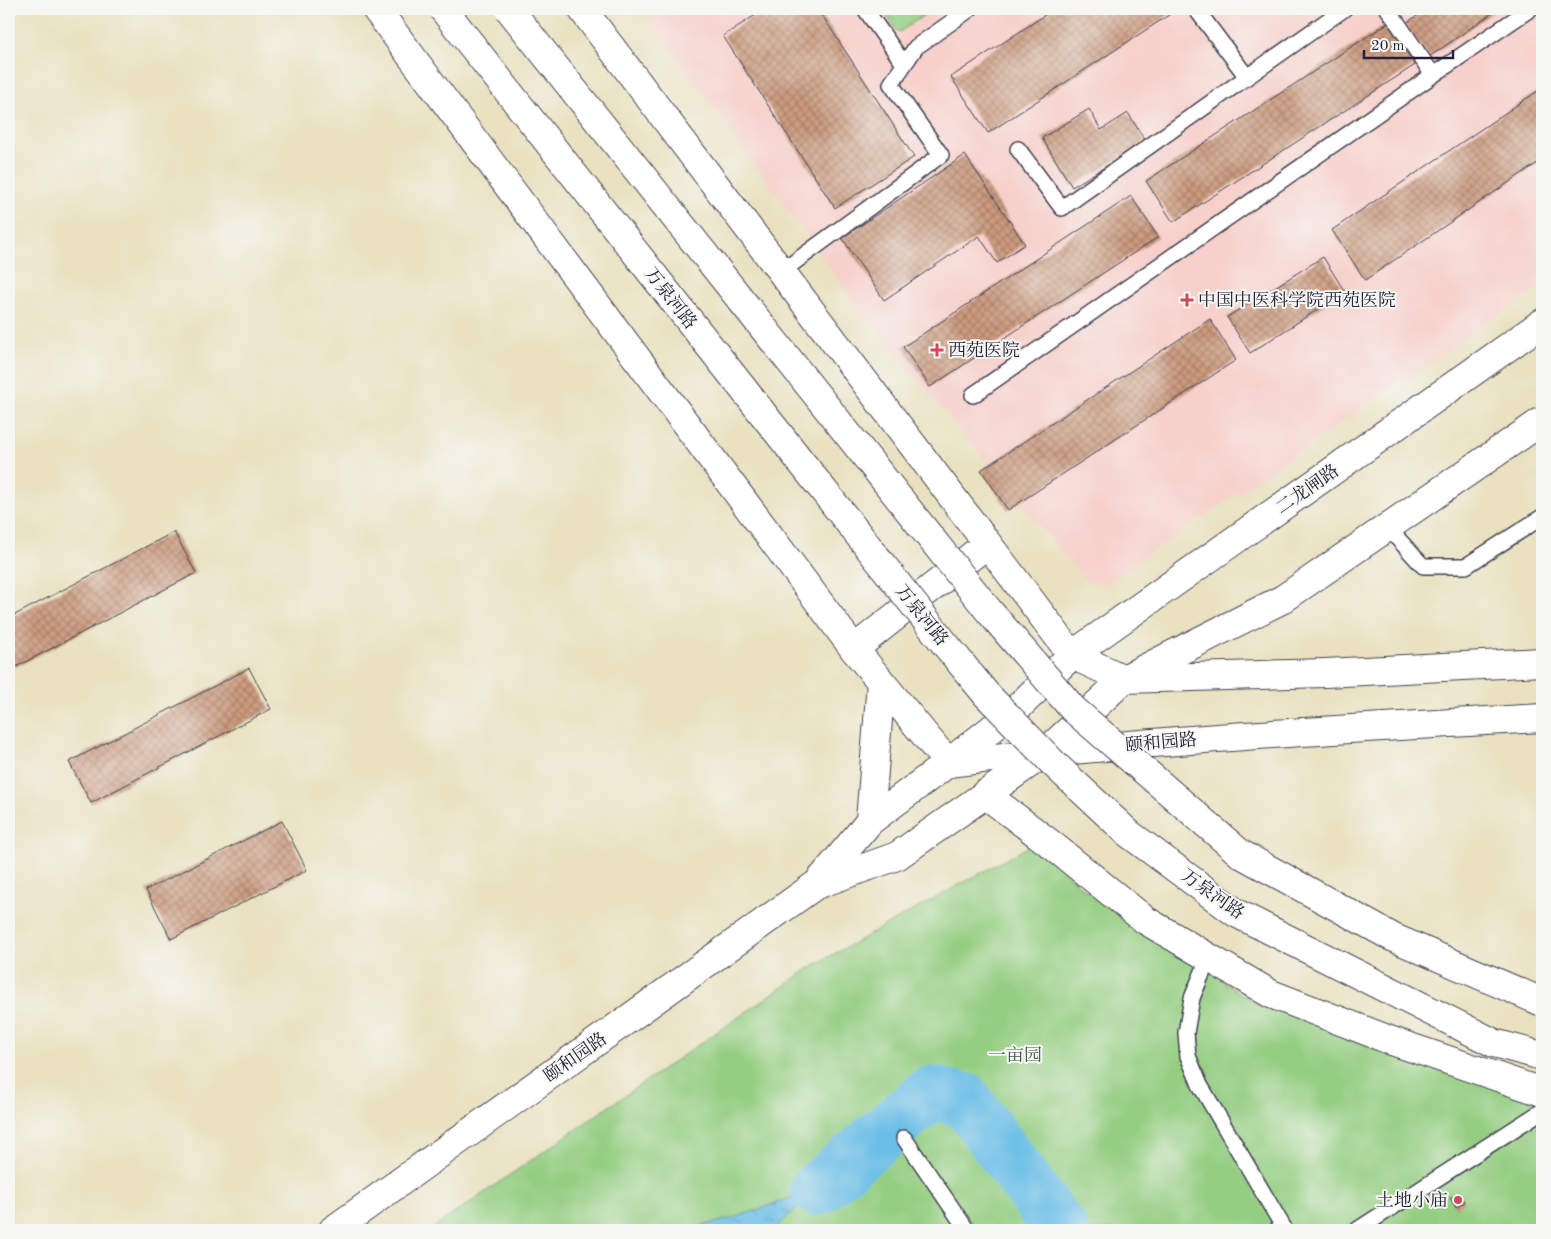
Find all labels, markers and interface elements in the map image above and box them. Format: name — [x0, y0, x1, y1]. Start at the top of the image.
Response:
scale bar — [1364, 28, 1452, 60]
text: 20 m — [1371, 39, 1405, 54]
street label: 万泉河路 — [641, 263, 701, 333]
place label: 中国中医科学院西苑医院 — [1198, 290, 1396, 310]
marker: 中国中医科学院西苑医院 — [1180, 293, 1194, 307]
place label: 西苑医院 — [948, 340, 1020, 360]
marker: 西苑医院 — [930, 343, 944, 357]
street label: 二龙闸路 — [1272, 460, 1342, 518]
street label: 万泉河路 — [892, 581, 952, 649]
street label: 颐和园路 — [1124, 729, 1198, 755]
street label: 万泉河路 — [1178, 865, 1248, 923]
street label: 颐和园路 — [540, 1028, 610, 1086]
park label: 一亩园 — [988, 1045, 1042, 1065]
place label: 土地小庙 — [1376, 1190, 1448, 1210]
marker: 土地小庙 — [1452, 1194, 1464, 1206]

